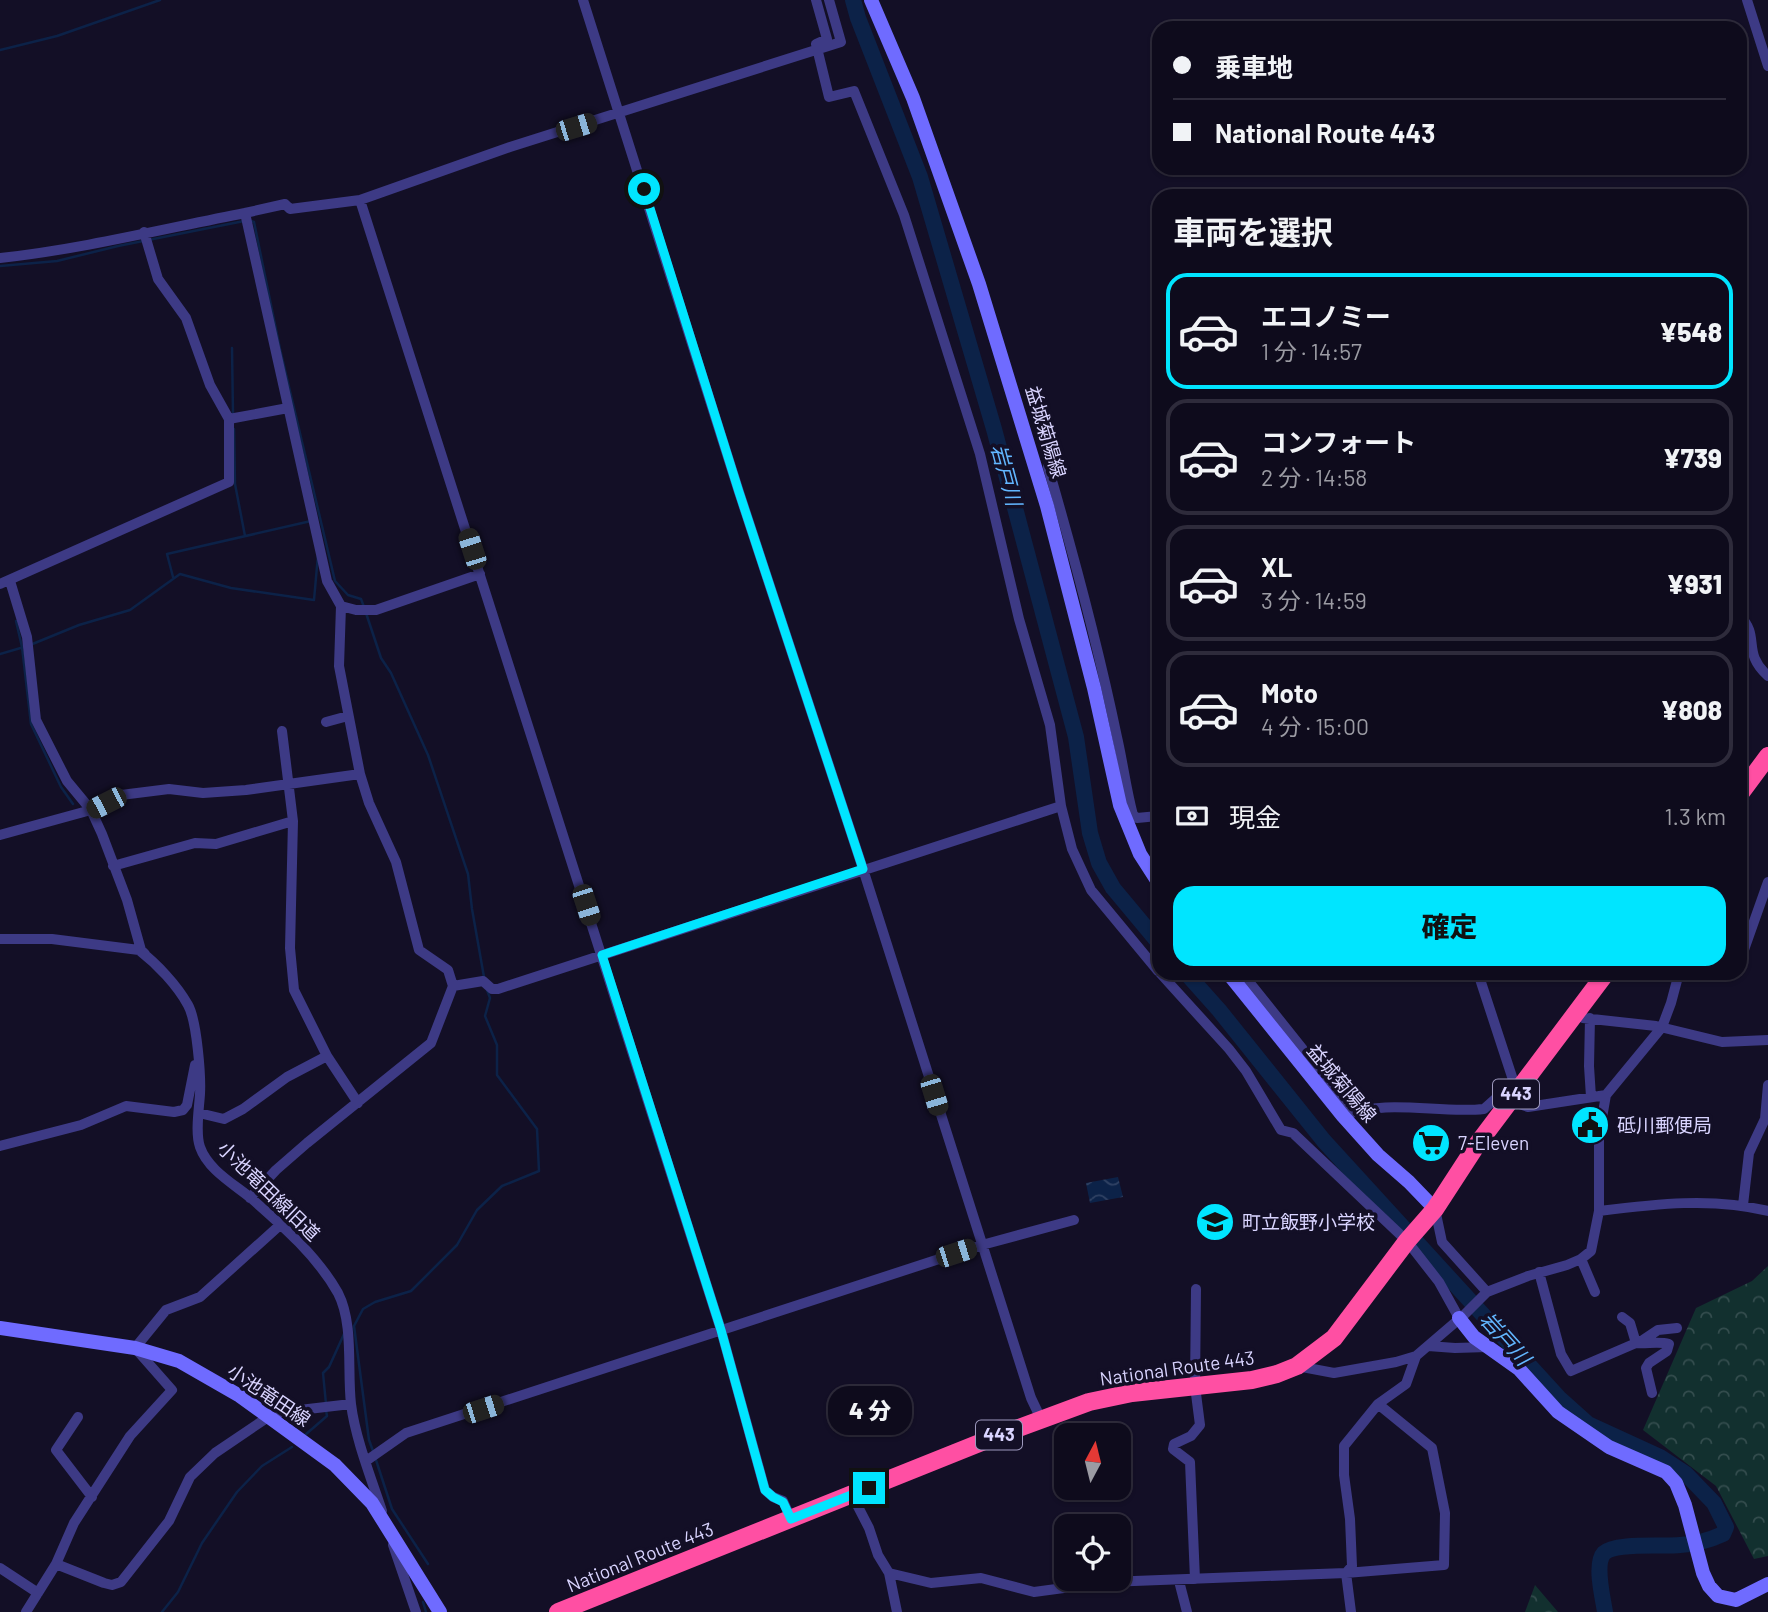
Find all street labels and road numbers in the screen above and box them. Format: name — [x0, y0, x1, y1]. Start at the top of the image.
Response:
street label: 益城菊陽線 — [1022, 383, 1071, 481]
street label: 益城菊陽線 — [1303, 1039, 1382, 1126]
road number: 443 — [1493, 1079, 1539, 1108]
street label: 小池竜田線旧道 — [214, 1136, 325, 1245]
street label: National Route 443 — [1098, 1345, 1256, 1390]
street label: 小池竜田線 — [223, 1358, 315, 1431]
road number: 443 — [976, 1420, 1022, 1450]
street label: National Route 443 — [563, 1517, 716, 1596]

